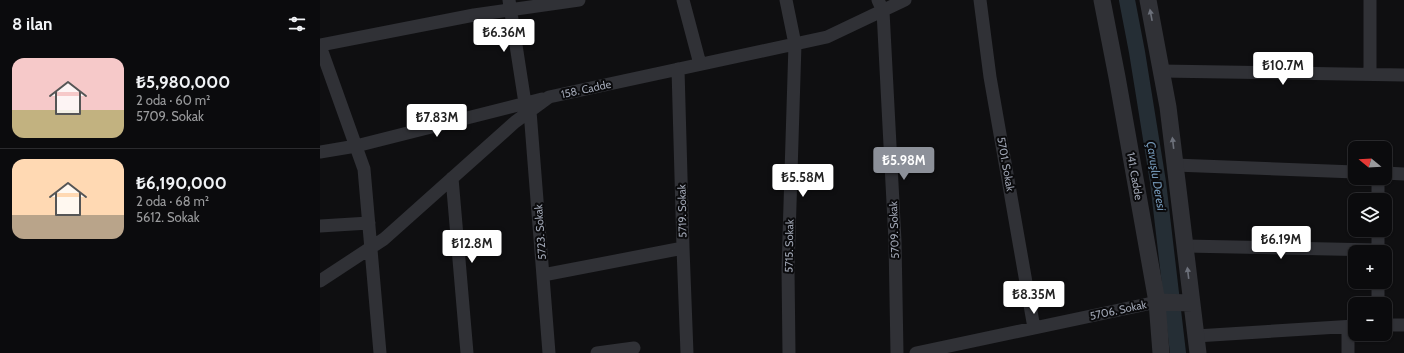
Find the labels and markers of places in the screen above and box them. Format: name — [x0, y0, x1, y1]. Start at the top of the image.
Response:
pin: ₺6.36M — [471, 19, 537, 53]
pin: ₺10.7M — [1250, 52, 1316, 86]
pin: ₺7.83M — [404, 104, 470, 138]
pin: ₺5.98M — [871, 147, 937, 181]
pin: ₺5.58M — [770, 164, 836, 198]
pin: ₺6.19M — [1248, 226, 1314, 260]
pin: ₺12.8M — [439, 230, 505, 264]
pin: ₺8.35M — [1001, 281, 1067, 315]

